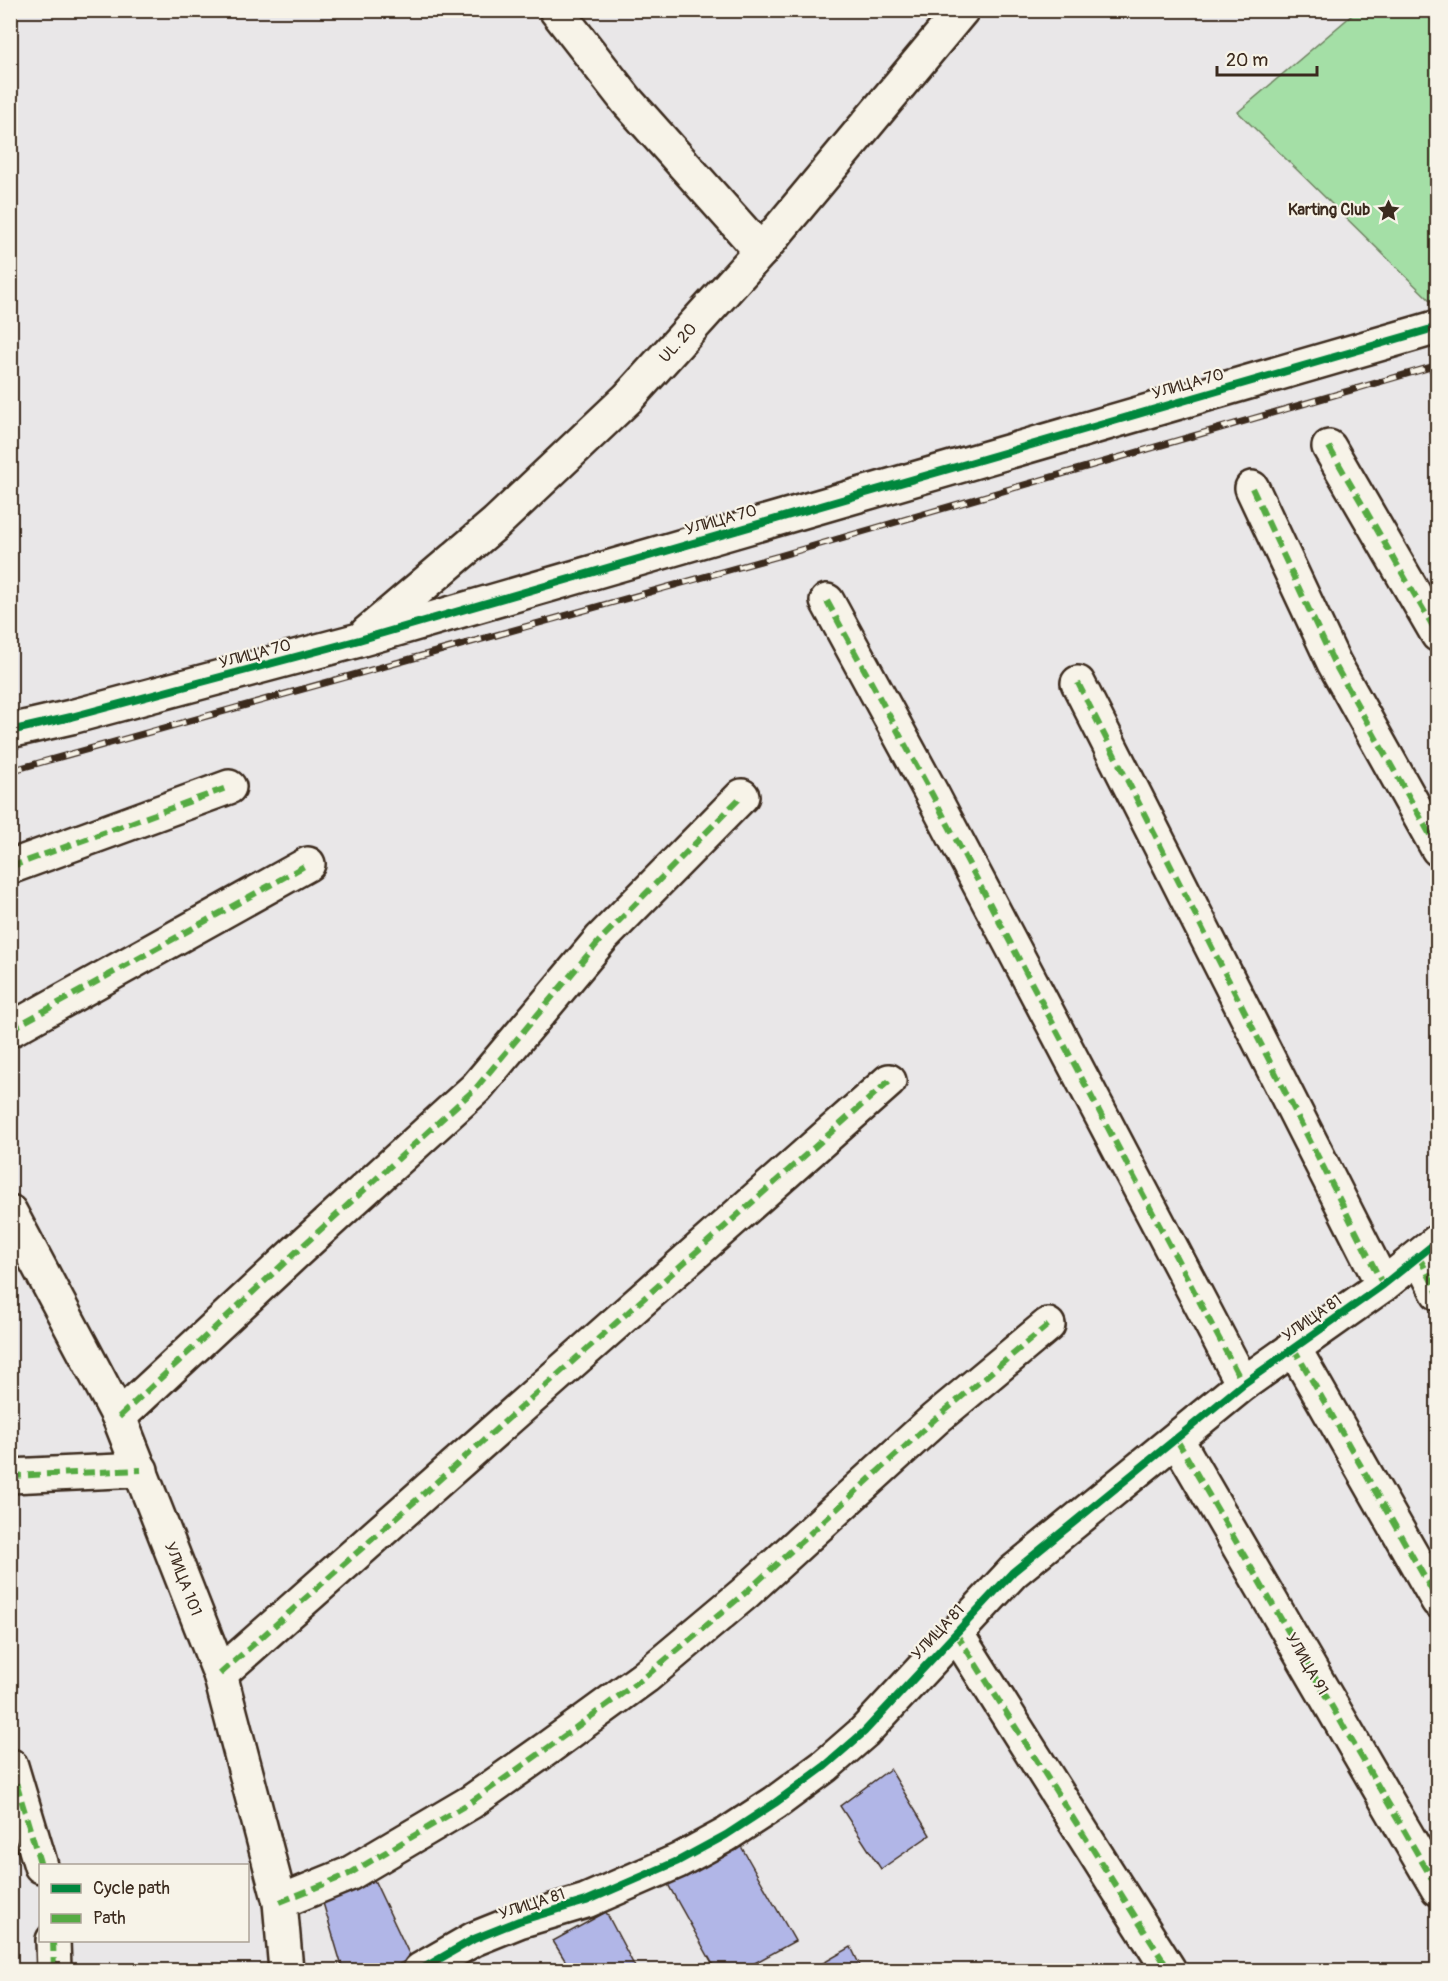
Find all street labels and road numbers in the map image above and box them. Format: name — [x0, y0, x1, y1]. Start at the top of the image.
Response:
street label: UL. 20 — [655, 319, 701, 367]
street label: УЛИЦА 70 — [1150, 364, 1226, 404]
street label: УЛИЦА 70 — [683, 500, 759, 540]
street label: УЛИЦА 70 — [217, 635, 293, 673]
street label: УЛИЦА 81 — [1278, 1290, 1346, 1346]
street label: УЛИЦА 101 — [160, 1539, 206, 1619]
street label: УЛИЦА 81 — [907, 1600, 969, 1664]
street label: УЛИЦА 91 — [1281, 1629, 1333, 1699]
street label: УЛИЦА 81 — [496, 1884, 568, 1924]

